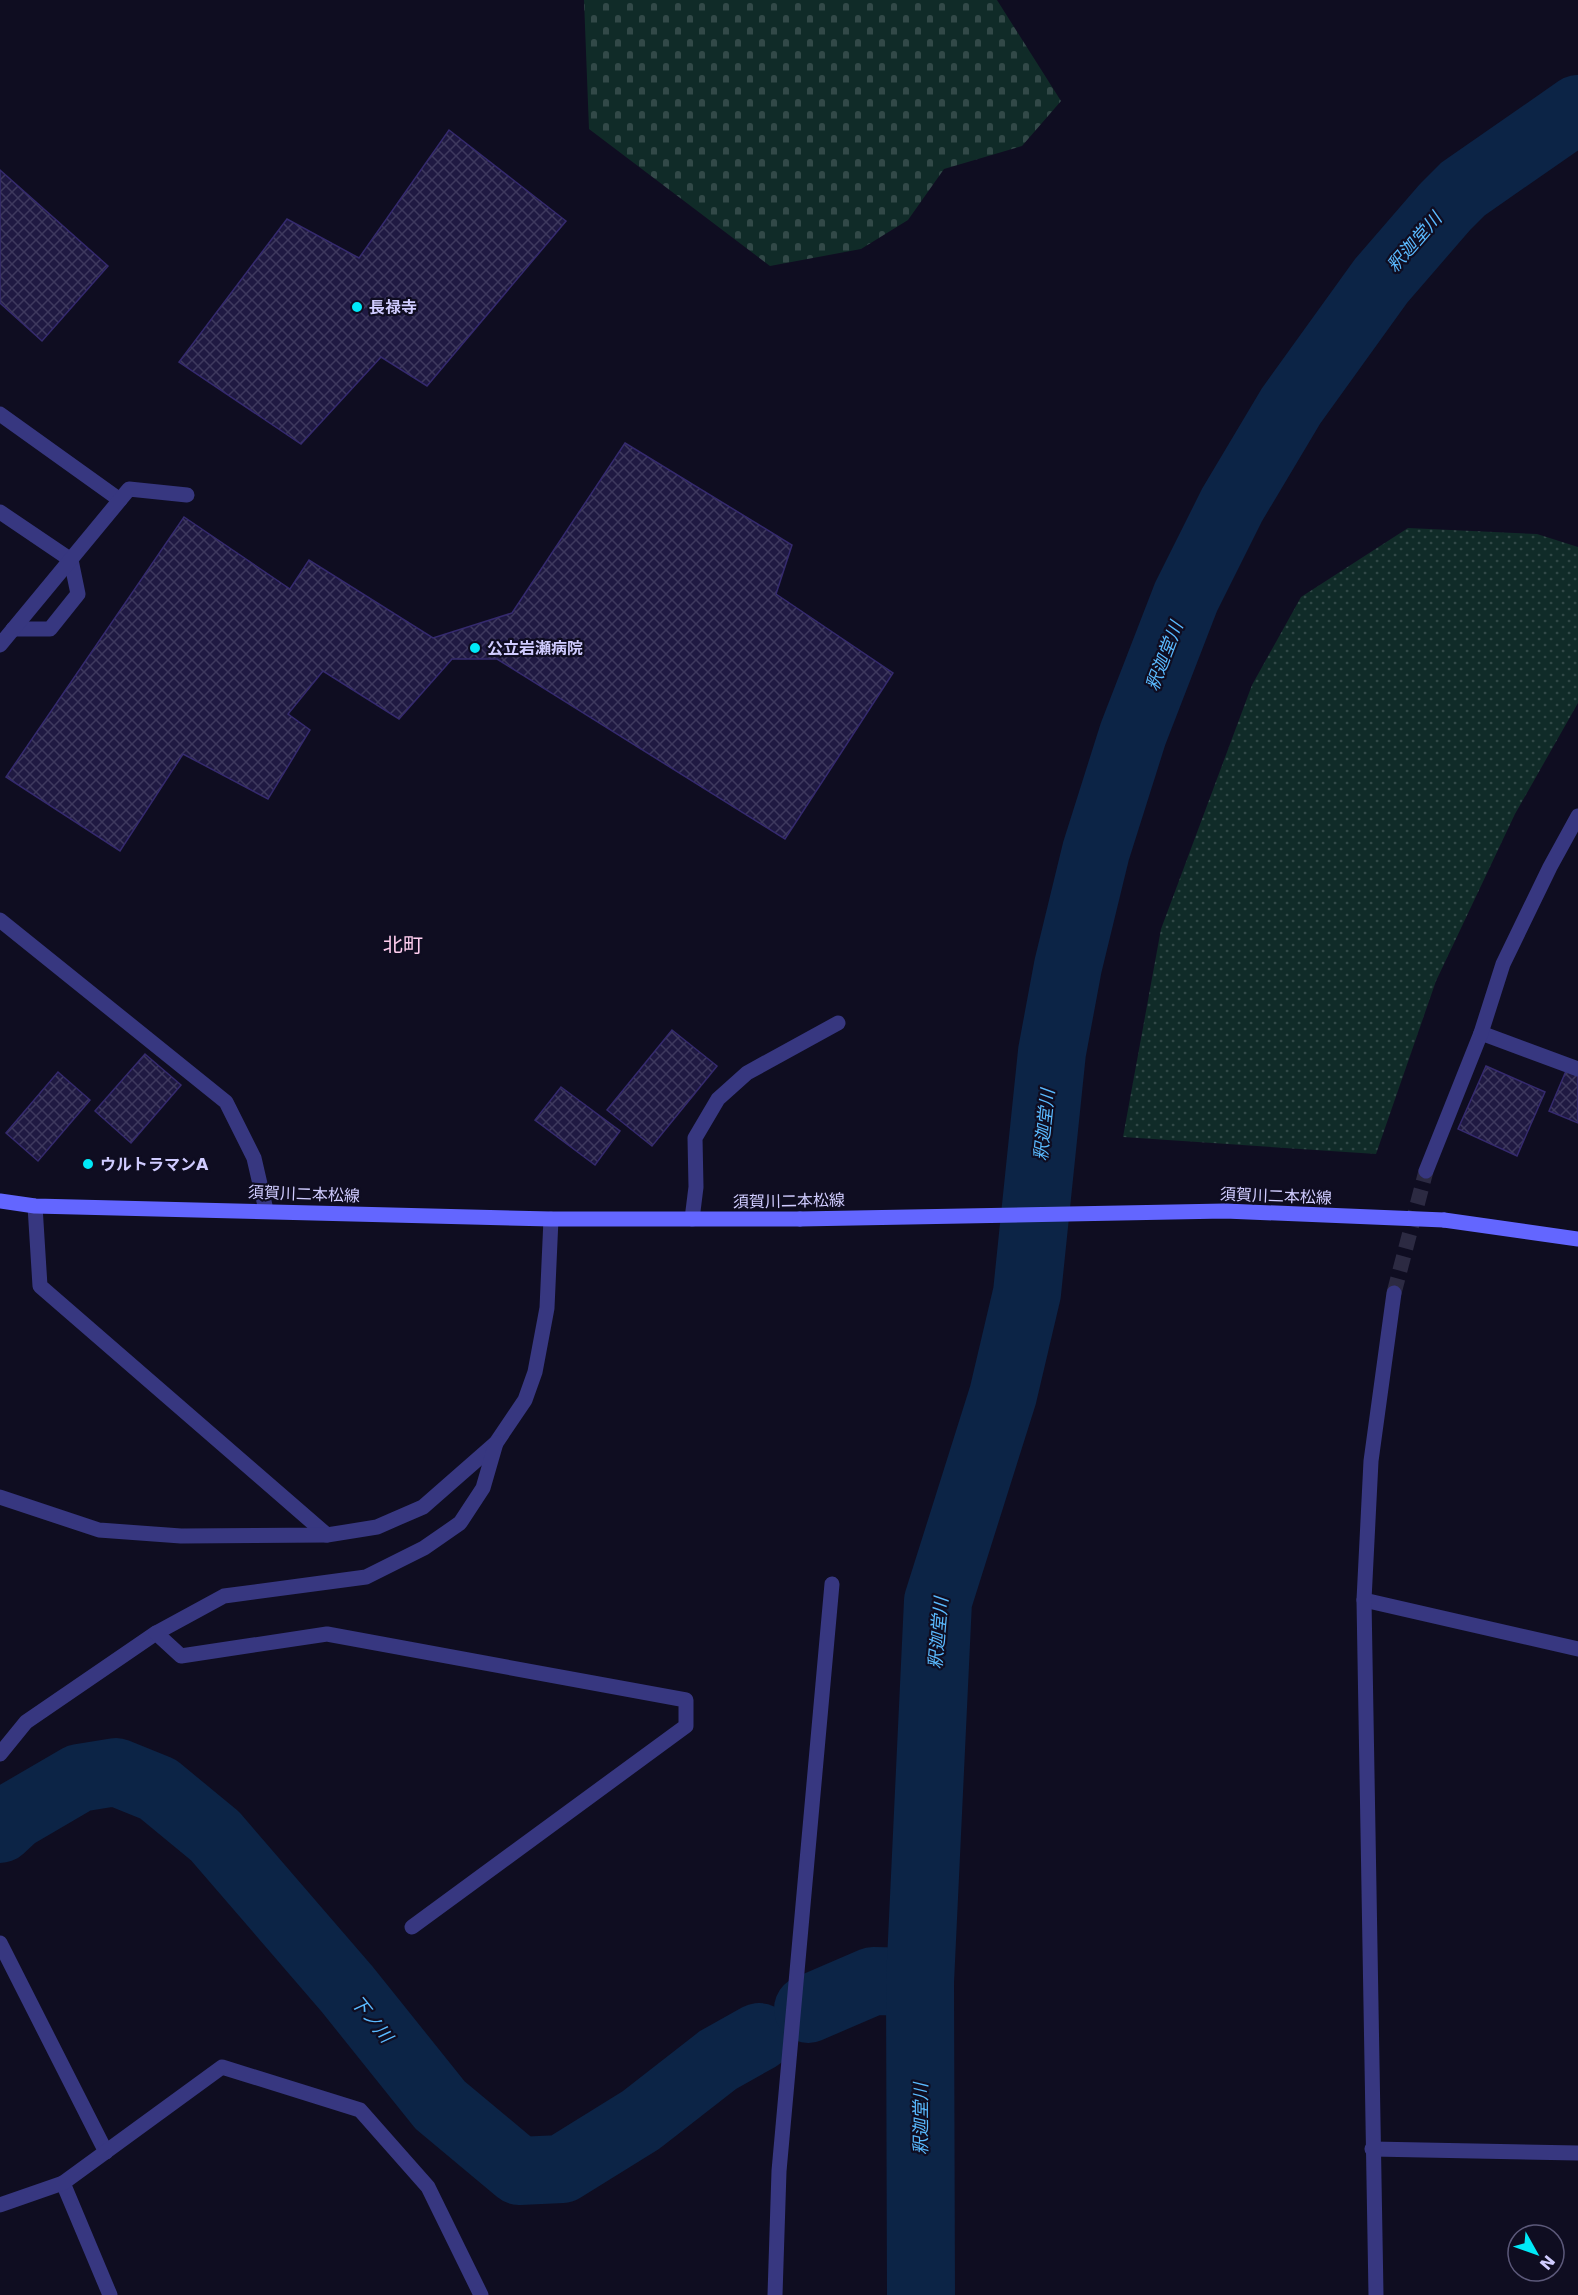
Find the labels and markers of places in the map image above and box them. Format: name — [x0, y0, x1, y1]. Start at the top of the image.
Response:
place label: 長禄寺 — [369, 298, 417, 317]
marker: 長禄寺 — [350, 300, 364, 314]
place label: 公立岩瀬病院 — [487, 639, 583, 658]
marker: 公立岩瀬病院 — [468, 641, 482, 655]
place label: ウルトラマンA — [100, 1155, 209, 1174]
marker: ウルトラマンA — [81, 1157, 95, 1171]

